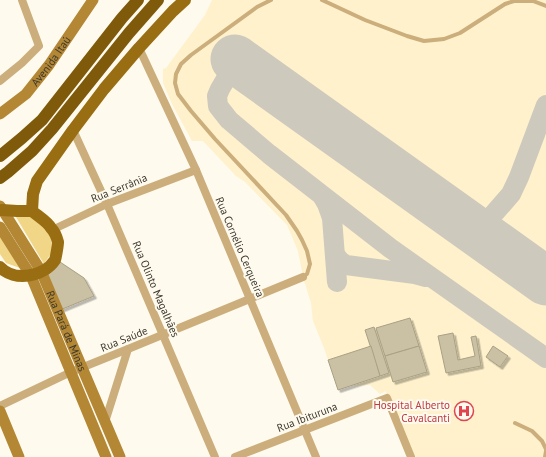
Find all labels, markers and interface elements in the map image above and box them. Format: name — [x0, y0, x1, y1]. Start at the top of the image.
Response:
street label: Avenida Itaú — [28, 33, 74, 89]
street label: Rua Serrânia — [89, 170, 149, 206]
street label: Rua Cornélio Cerqueira — [213, 195, 267, 299]
street label: Rua Olinto Magalhães — [129, 239, 183, 340]
street label: Rua Pará de Minas — [43, 288, 90, 374]
street label: Rua Saúde — [98, 323, 150, 355]
place label: Hospital Alberto Cavalcanti — [373, 398, 450, 425]
street label: Rua Ibituruna — [275, 399, 339, 435]
hospital icon: Hospital Alberto Cavalcanti — [453, 400, 475, 422]

